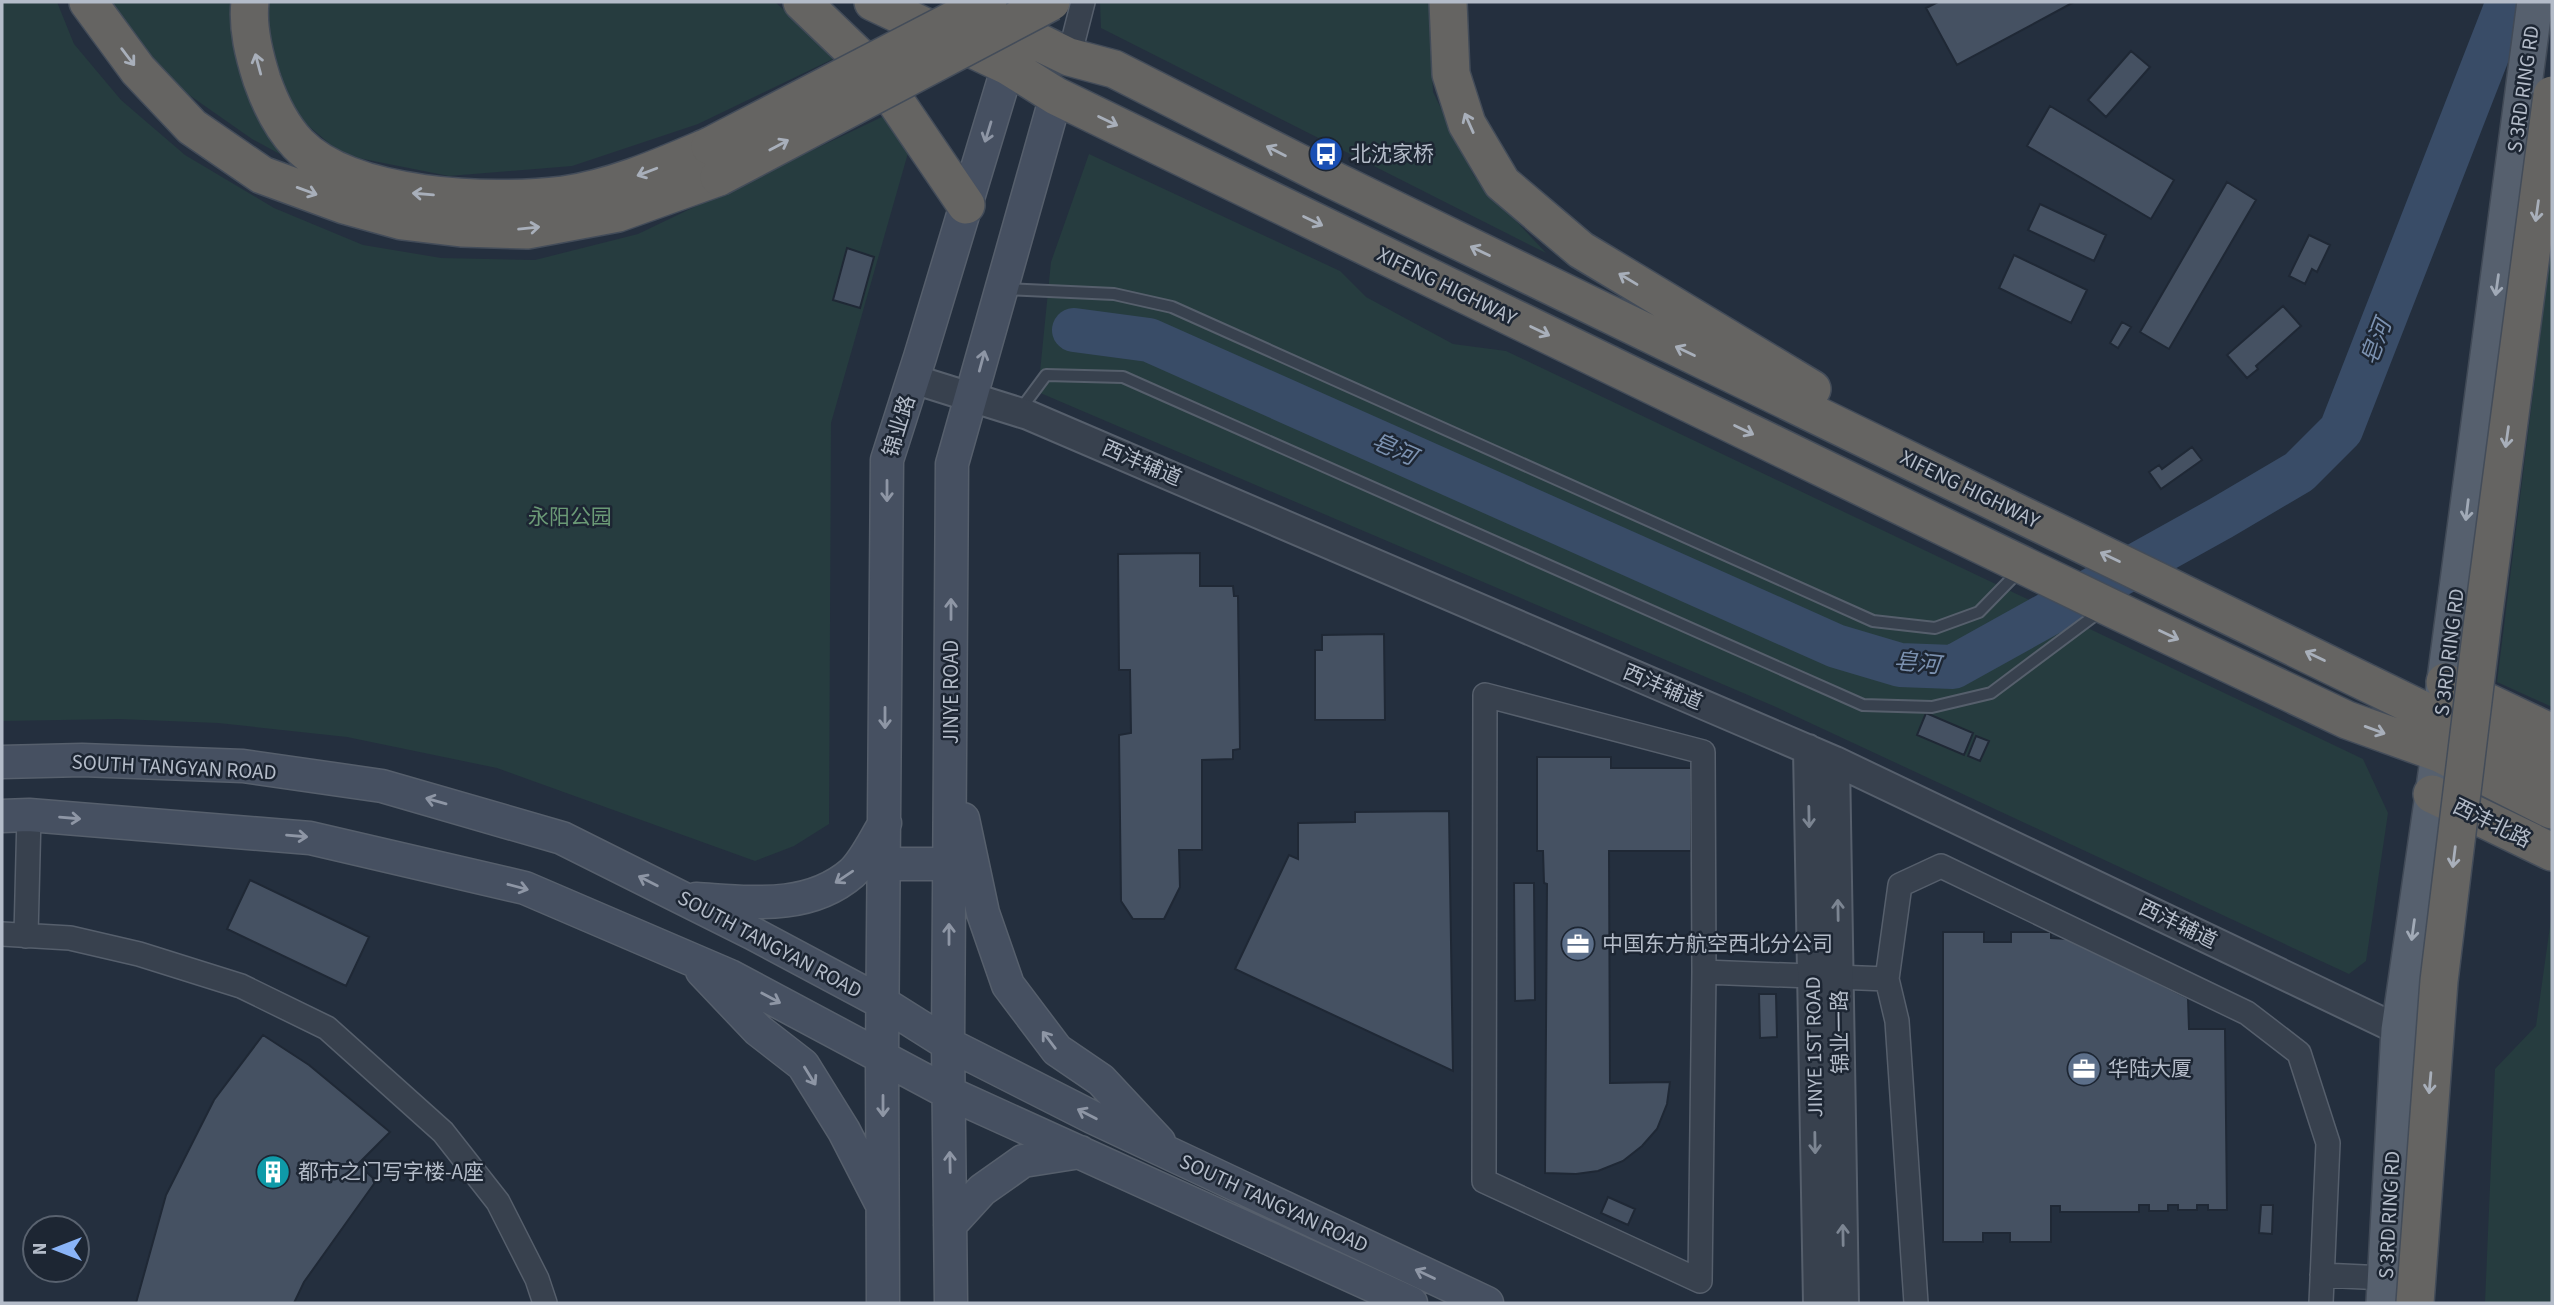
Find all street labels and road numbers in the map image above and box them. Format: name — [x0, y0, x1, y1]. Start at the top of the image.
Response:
street label: S 3RD RING RD — [2499, 24, 2547, 154]
street label: XIFENG HIGHWAY — [1372, 239, 1523, 333]
street label: 锦业路 — [875, 391, 923, 461]
street label: 西沣辅道 — [1097, 433, 1187, 493]
street label: XIFENG HIGHWAY — [1895, 442, 2046, 536]
street label: S 3RD RING RD — [2426, 587, 2472, 717]
street label: JINYE ROAD — [936, 640, 966, 744]
street label: 西沣辅道 — [1618, 657, 1708, 717]
street label: SOUTH TANGYAN ROAD — [71, 747, 277, 787]
street label: 西沣北路 — [2448, 791, 2536, 855]
street label: SOUTH TANGYAN ROAD — [672, 883, 868, 1005]
street label: 西沣辅道 — [2134, 892, 2222, 956]
street label: JINYE 1ST ROAD — [1798, 976, 1830, 1118]
street label: 锦业一路 — [1824, 990, 1856, 1074]
street label: SOUTH TANGYAN ROAD — [1175, 1146, 1373, 1260]
street label: S 3RD RING RD — [2371, 1150, 2407, 1280]

